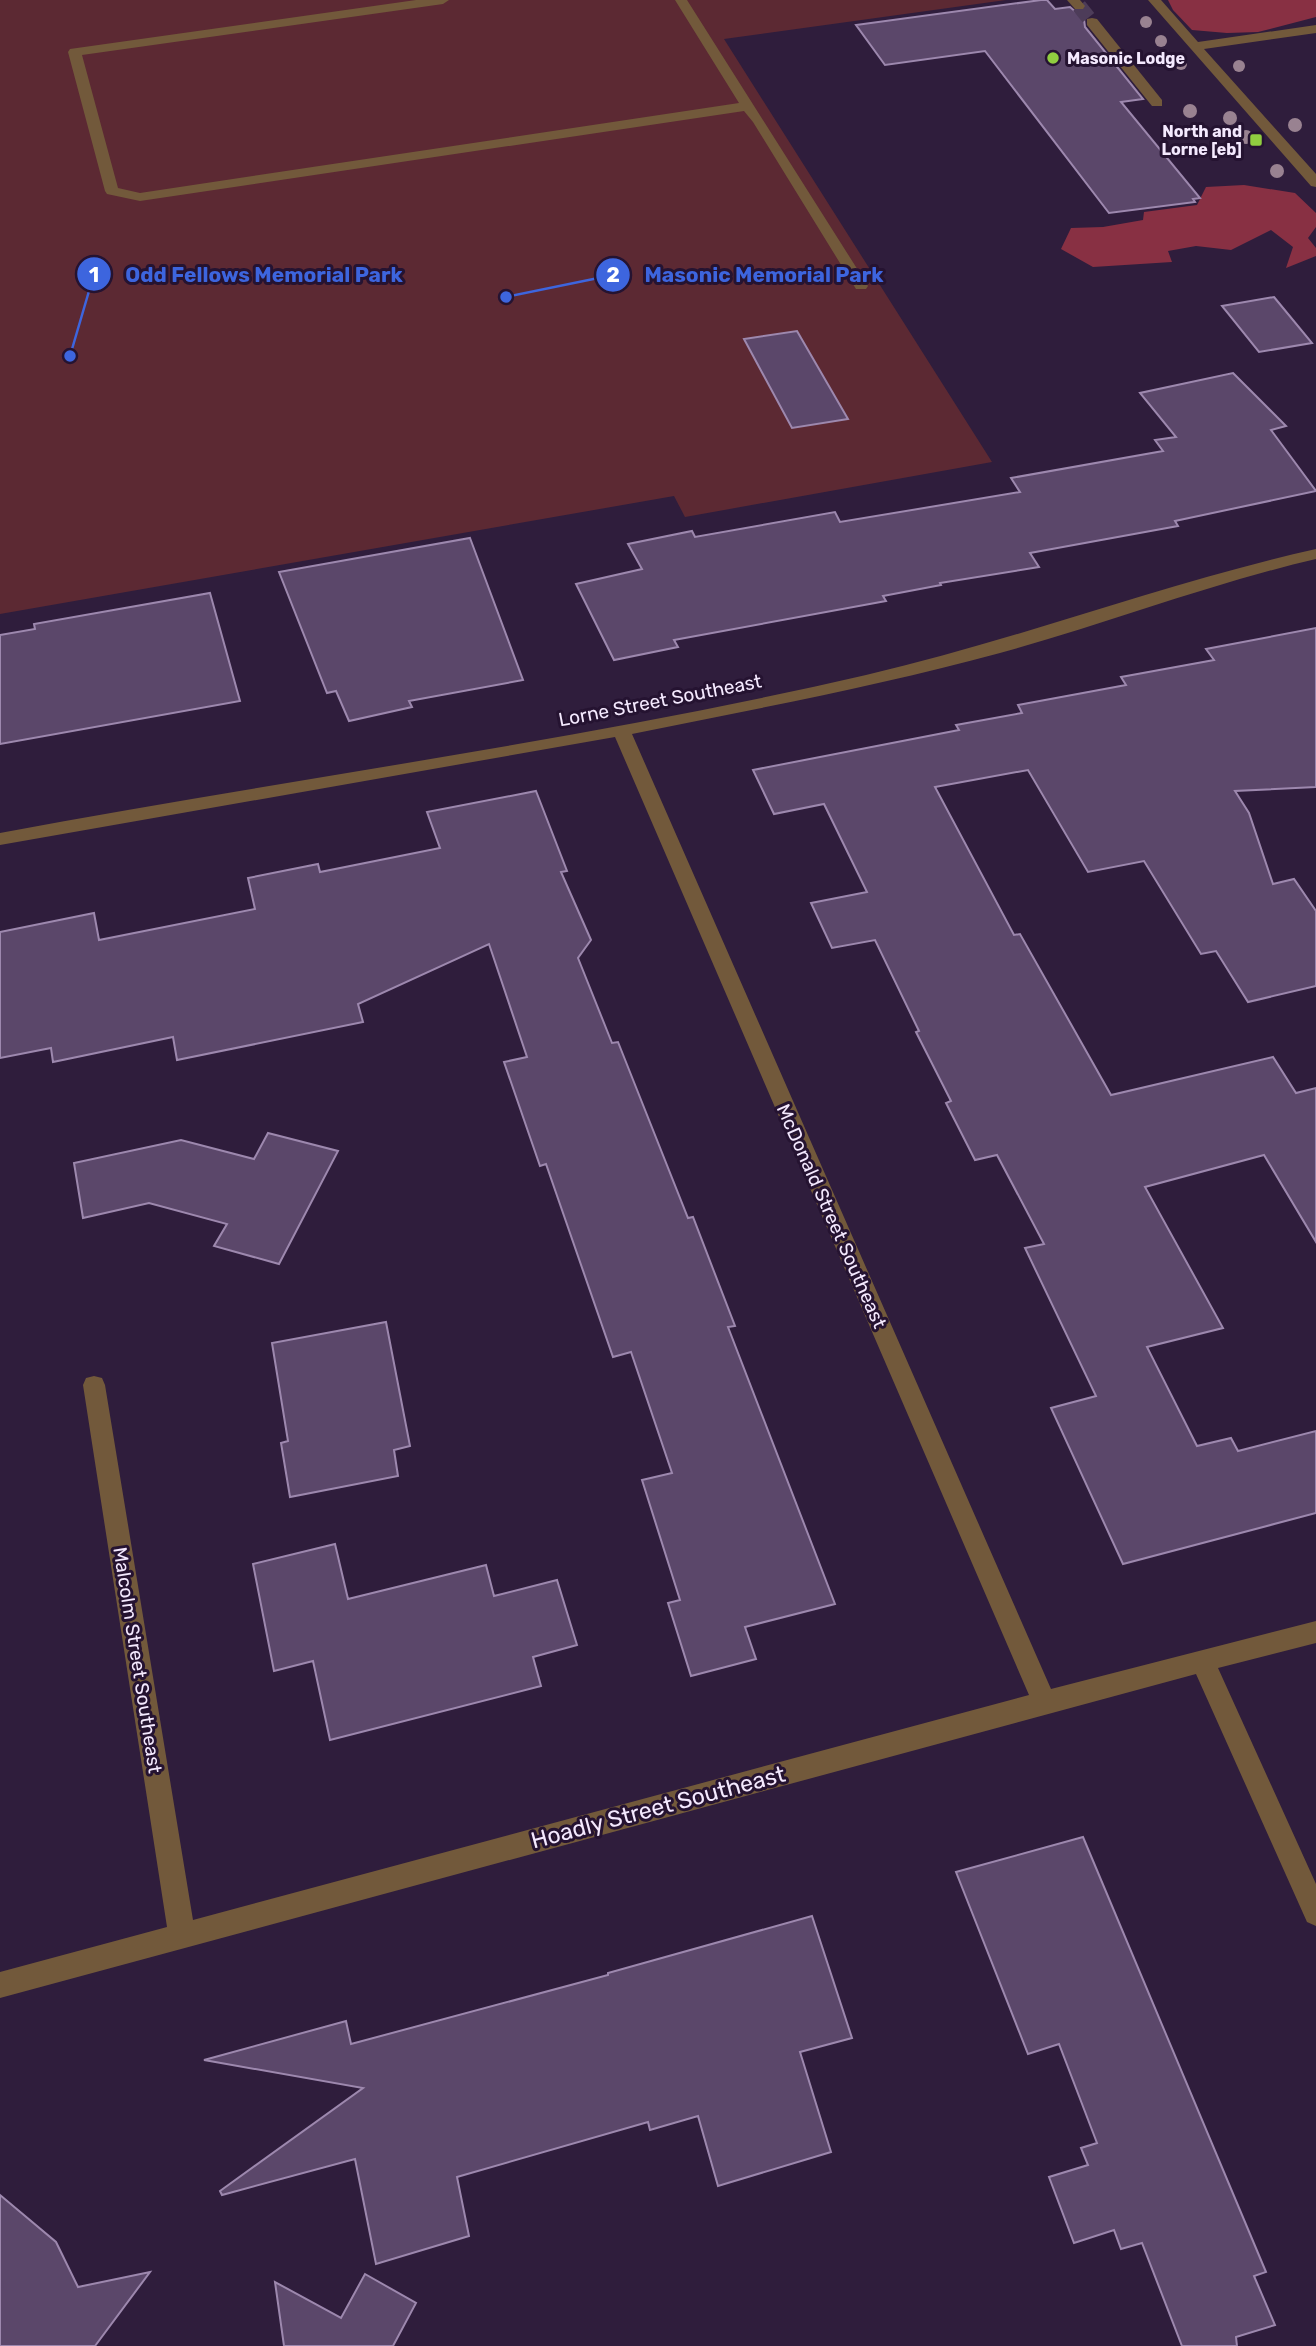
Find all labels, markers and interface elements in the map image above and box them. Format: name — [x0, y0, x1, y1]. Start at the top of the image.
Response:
place label: Masonic Lodge — [1067, 49, 1185, 68]
marker: Masonic Lodge — [1045, 50, 1061, 66]
place label: North and Lorne [eb] — [1162, 122, 1242, 159]
marker: North and Lorne [eb] — [1248, 132, 1264, 148]
callout: Odd Fellows Memorial Park — [76, 253, 417, 295]
callout: Masonic Memorial Park — [596, 254, 898, 296]
text: 1 — [89, 262, 99, 287]
text: Odd Fellows Memorial Park — [125, 262, 404, 287]
text: 2 — [606, 262, 620, 287]
text: Masonic Memorial Park — [644, 262, 884, 287]
street label: Lorne Street Southeast — [557, 669, 764, 731]
street label: McDonald Street Southeast — [772, 1100, 892, 1332]
street label: Malcolm Street Southeast — [108, 1545, 167, 1775]
street label: Hoadly Street Southeast — [528, 1760, 788, 1854]

